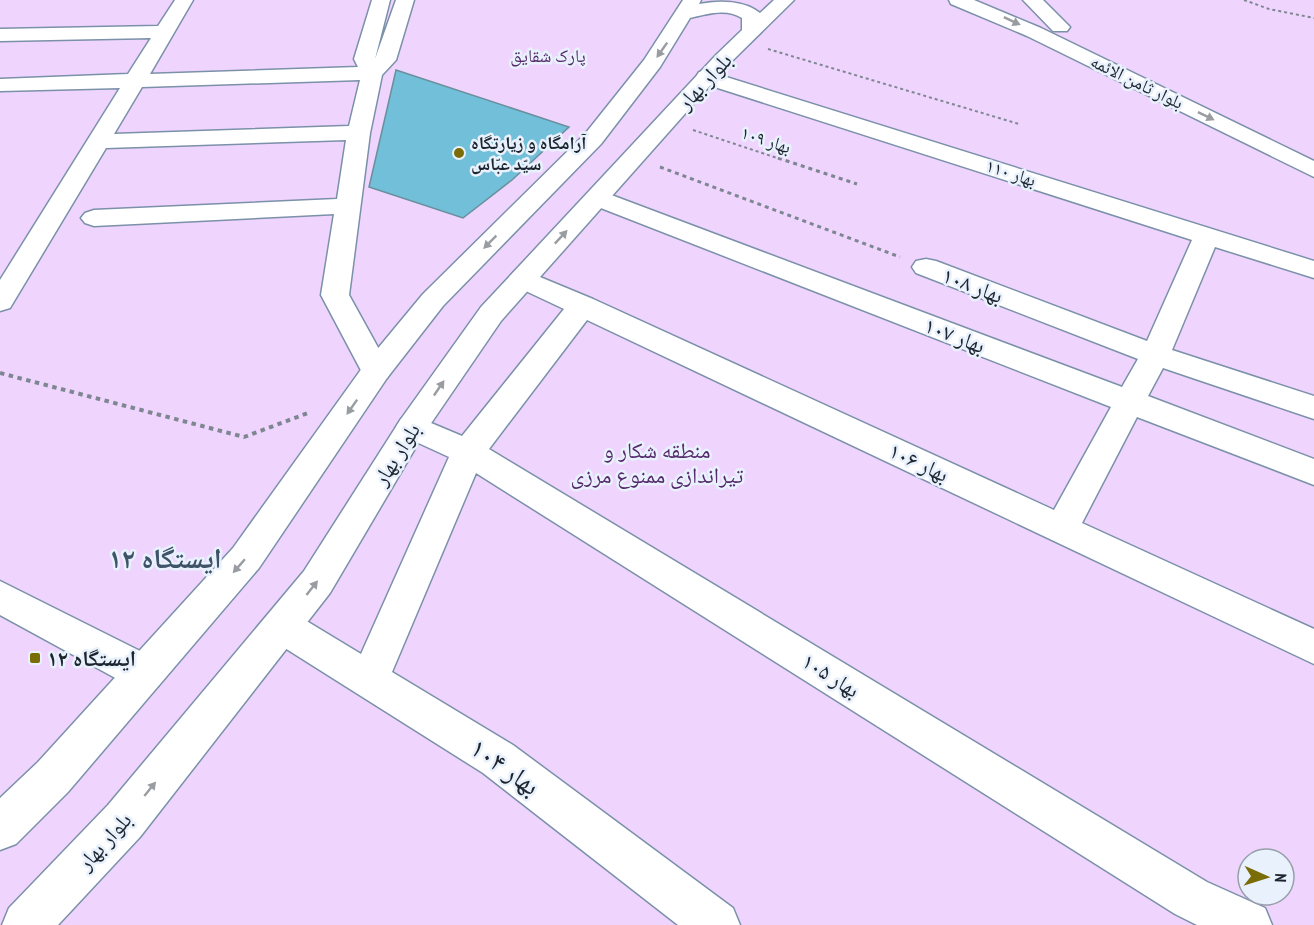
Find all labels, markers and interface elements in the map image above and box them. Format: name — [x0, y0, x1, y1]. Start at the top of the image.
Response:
one-way arrow — [1004, 17, 1021, 26]
one-way arrow — [657, 42, 668, 58]
park label: پارک شقایق — [510, 44, 586, 67]
street label: بلوار بهار — [670, 46, 738, 116]
street label: بلوار ثامن الائمه — [1087, 49, 1187, 114]
one-way arrow — [1197, 111, 1215, 121]
street label: بهار ۱۰۹ — [738, 121, 794, 158]
place label: آرامگاه و زیارتگاه سیّد عبّاس — [471, 131, 586, 175]
marker: آرامگاه و زیارتگاه سیّد عبّاس — [452, 146, 466, 160]
street label: بهار ۱۱۰ — [983, 154, 1039, 191]
one-way arrow — [554, 230, 568, 244]
one-way arrow — [483, 235, 498, 249]
street label: بهار ۱۰۸ — [939, 261, 1007, 309]
street label: بهار ۱۰۷ — [921, 311, 989, 359]
one-way arrow — [433, 379, 444, 396]
one-way arrow — [347, 399, 358, 415]
street label: بلوار بهار — [365, 417, 426, 491]
park label: منطقه شکار و تیراندازی ممنوع مرزی — [571, 436, 744, 489]
street label: بهار ۱۰۶ — [885, 436, 953, 488]
district label: ایستگاه ۱۲ — [108, 539, 222, 576]
one-way arrow — [233, 558, 246, 573]
one-way arrow — [306, 580, 319, 596]
place label: ایستگاه ۱۲ — [47, 644, 136, 672]
street label: بهار ۱۰۵ — [797, 646, 865, 704]
marker: ایستگاه ۱۲ — [28, 651, 42, 665]
street label: بهار ۱۰۴ — [464, 730, 547, 802]
one-way arrow — [143, 781, 155, 796]
street label: بلوار بهار — [70, 806, 137, 877]
north arrow — [1236, 847, 1296, 907]
text: N — [1271, 873, 1291, 883]

